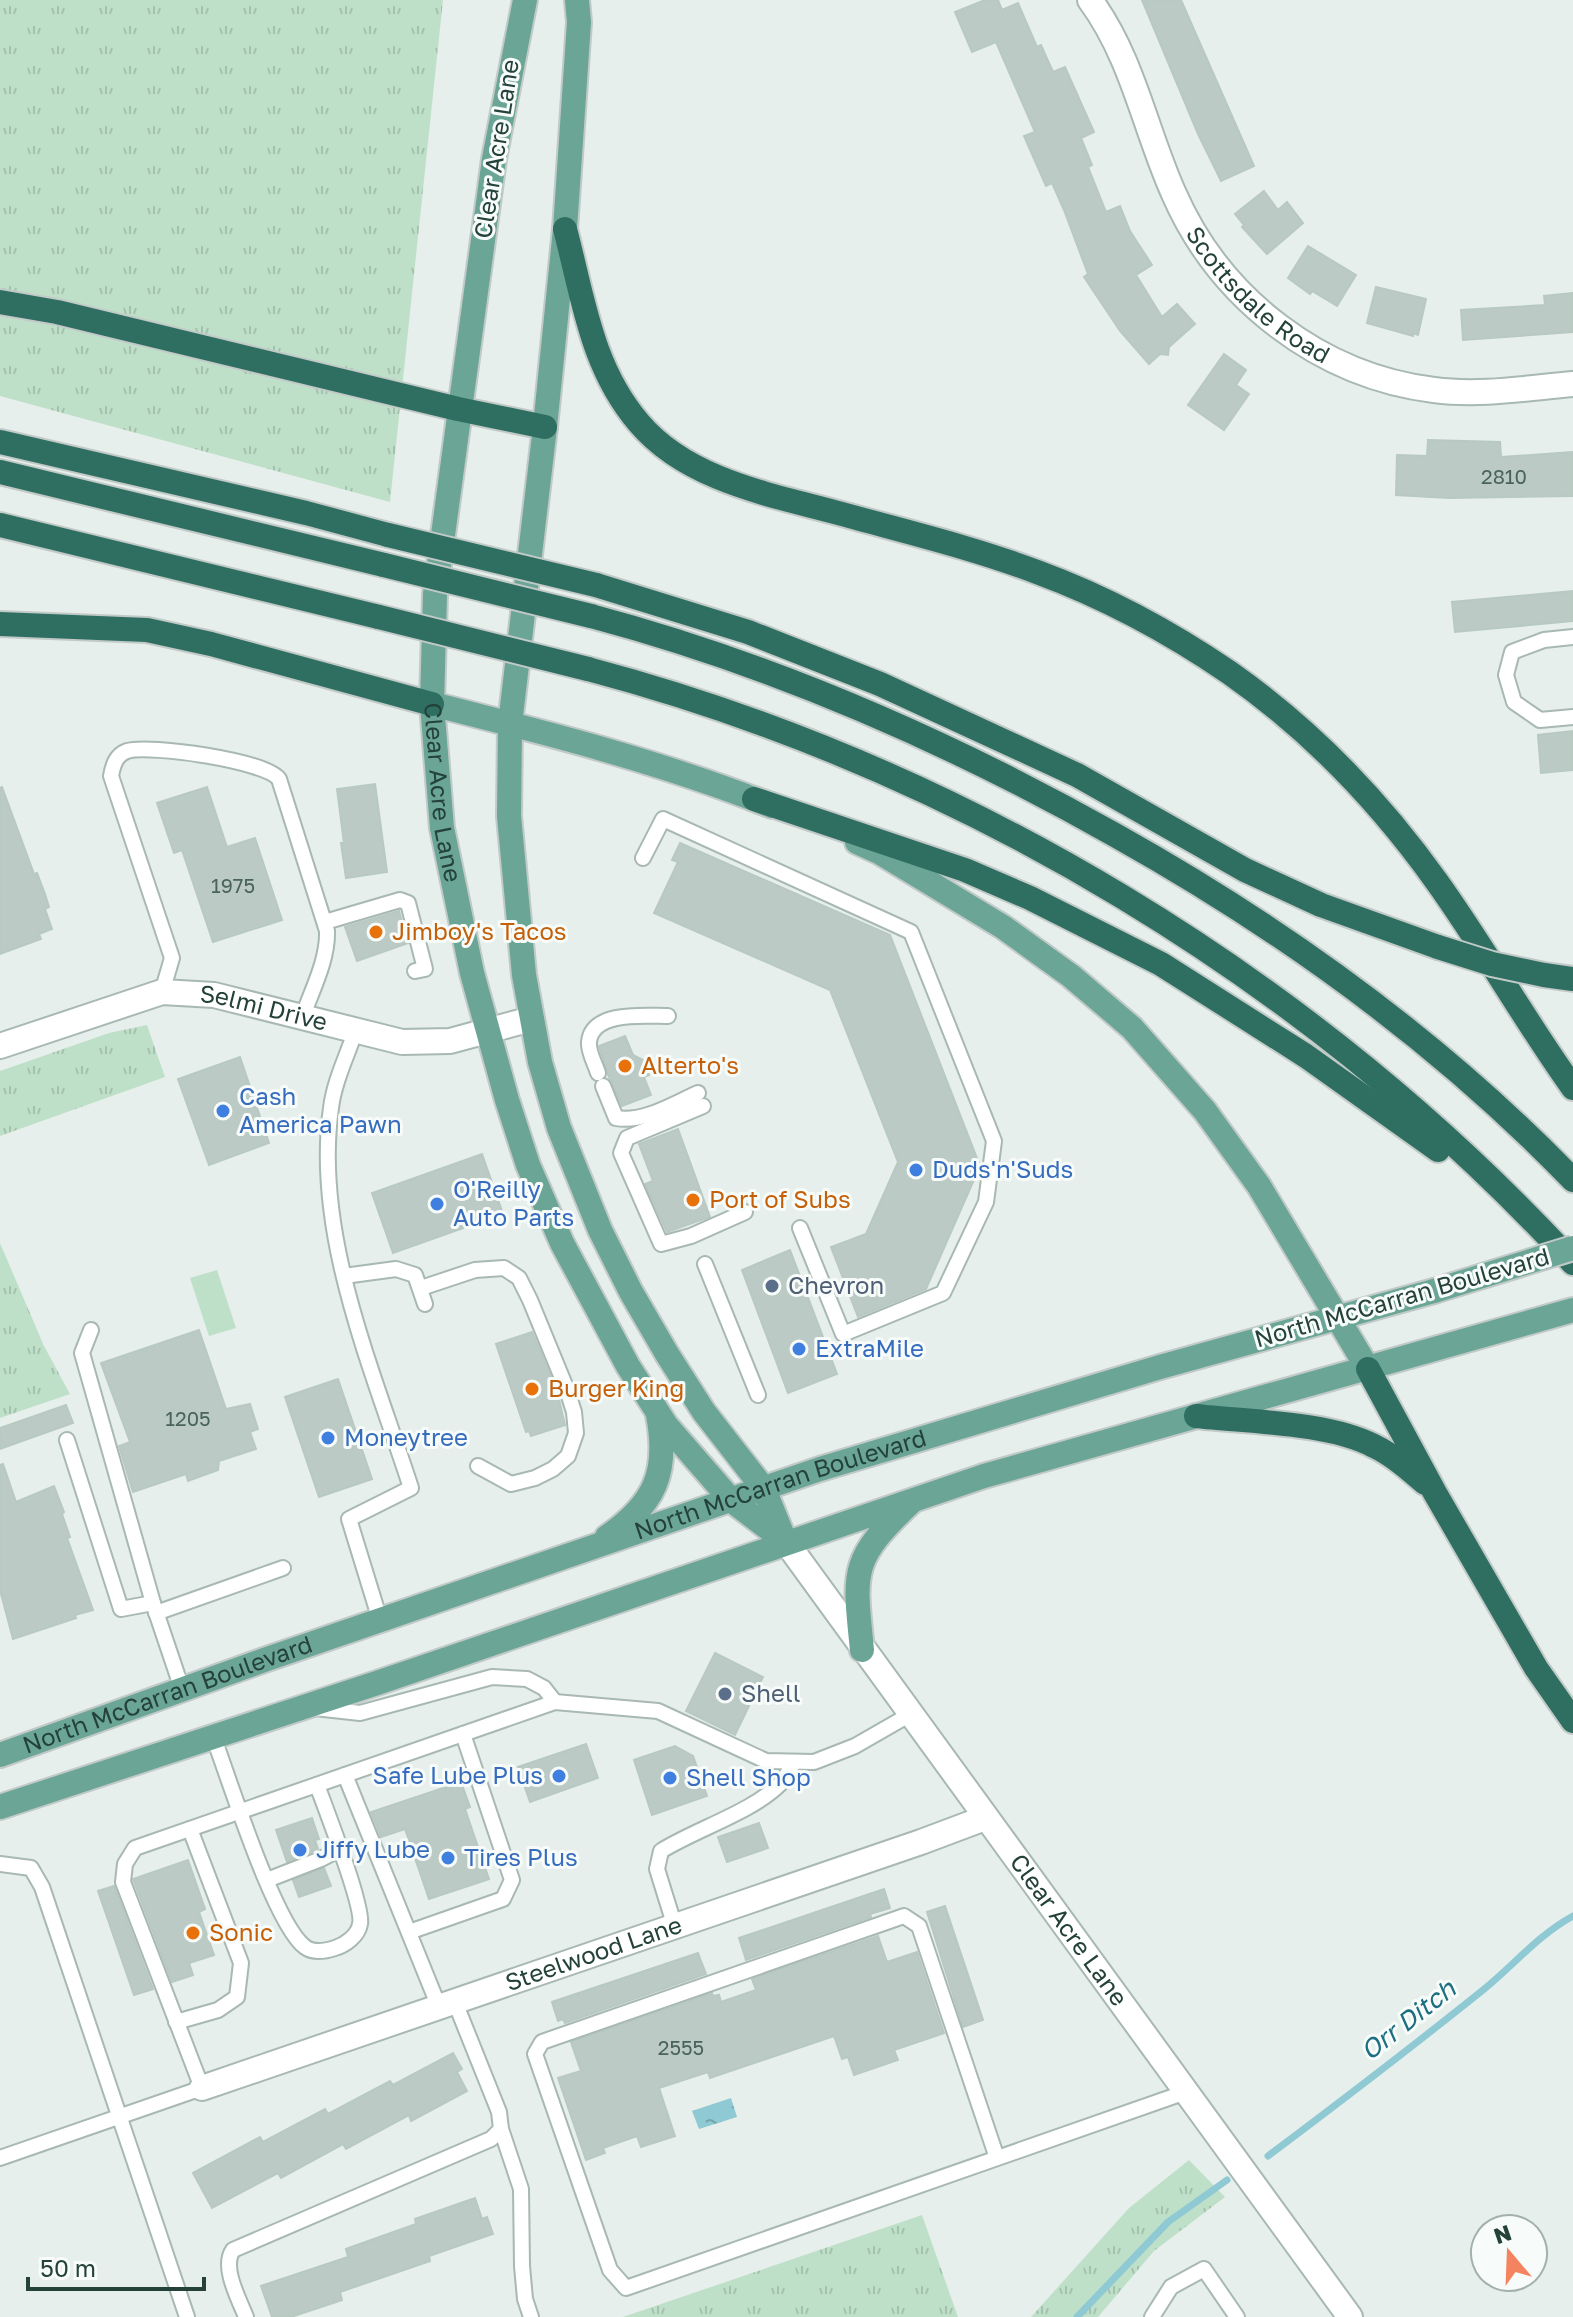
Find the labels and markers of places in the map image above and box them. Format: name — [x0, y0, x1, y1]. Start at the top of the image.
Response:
place label: Jimboy's Tacos — [392, 916, 567, 945]
marker: Jimboy's Tacos — [367, 923, 385, 941]
place label: Alterto's — [641, 1050, 739, 1079]
marker: Alterto's — [616, 1057, 634, 1075]
place label: Cash America Pawn — [239, 1081, 402, 1138]
marker: Cash America Pawn — [214, 1102, 232, 1120]
place label: Duds'n'Suds — [932, 1154, 1073, 1183]
marker: Duds'n'Suds — [907, 1161, 925, 1179]
place label: O'Reilly Auto Parts — [453, 1174, 574, 1231]
place label: Port of Subs — [709, 1184, 851, 1213]
marker: Port of Subs — [684, 1191, 702, 1209]
marker: O'Reilly Auto Parts — [428, 1195, 446, 1213]
place label: Chevron — [788, 1270, 884, 1299]
marker: Chevron — [763, 1277, 781, 1295]
place label: ExtraMile — [815, 1333, 924, 1362]
marker: ExtraMile — [790, 1340, 808, 1358]
place label: Burger King — [548, 1373, 684, 1402]
marker: Burger King — [523, 1380, 541, 1398]
place label: Moneytree — [344, 1422, 468, 1451]
marker: Moneytree — [319, 1429, 337, 1447]
place label: Shell — [741, 1678, 800, 1707]
marker: Shell — [716, 1685, 734, 1703]
place label: Safe Lube Plus — [373, 1760, 543, 1789]
place label: Shell Shop — [686, 1762, 811, 1791]
marker: Safe Lube Plus — [550, 1767, 568, 1785]
marker: Shell Shop — [661, 1769, 679, 1787]
place label: Jiffy Lube — [316, 1834, 430, 1863]
marker: Jiffy Lube — [291, 1841, 309, 1859]
place label: Tires Plus — [464, 1842, 578, 1871]
marker: Tires Plus — [439, 1849, 457, 1867]
place label: Sonic — [209, 1917, 273, 1946]
marker: Sonic — [184, 1924, 202, 1942]

